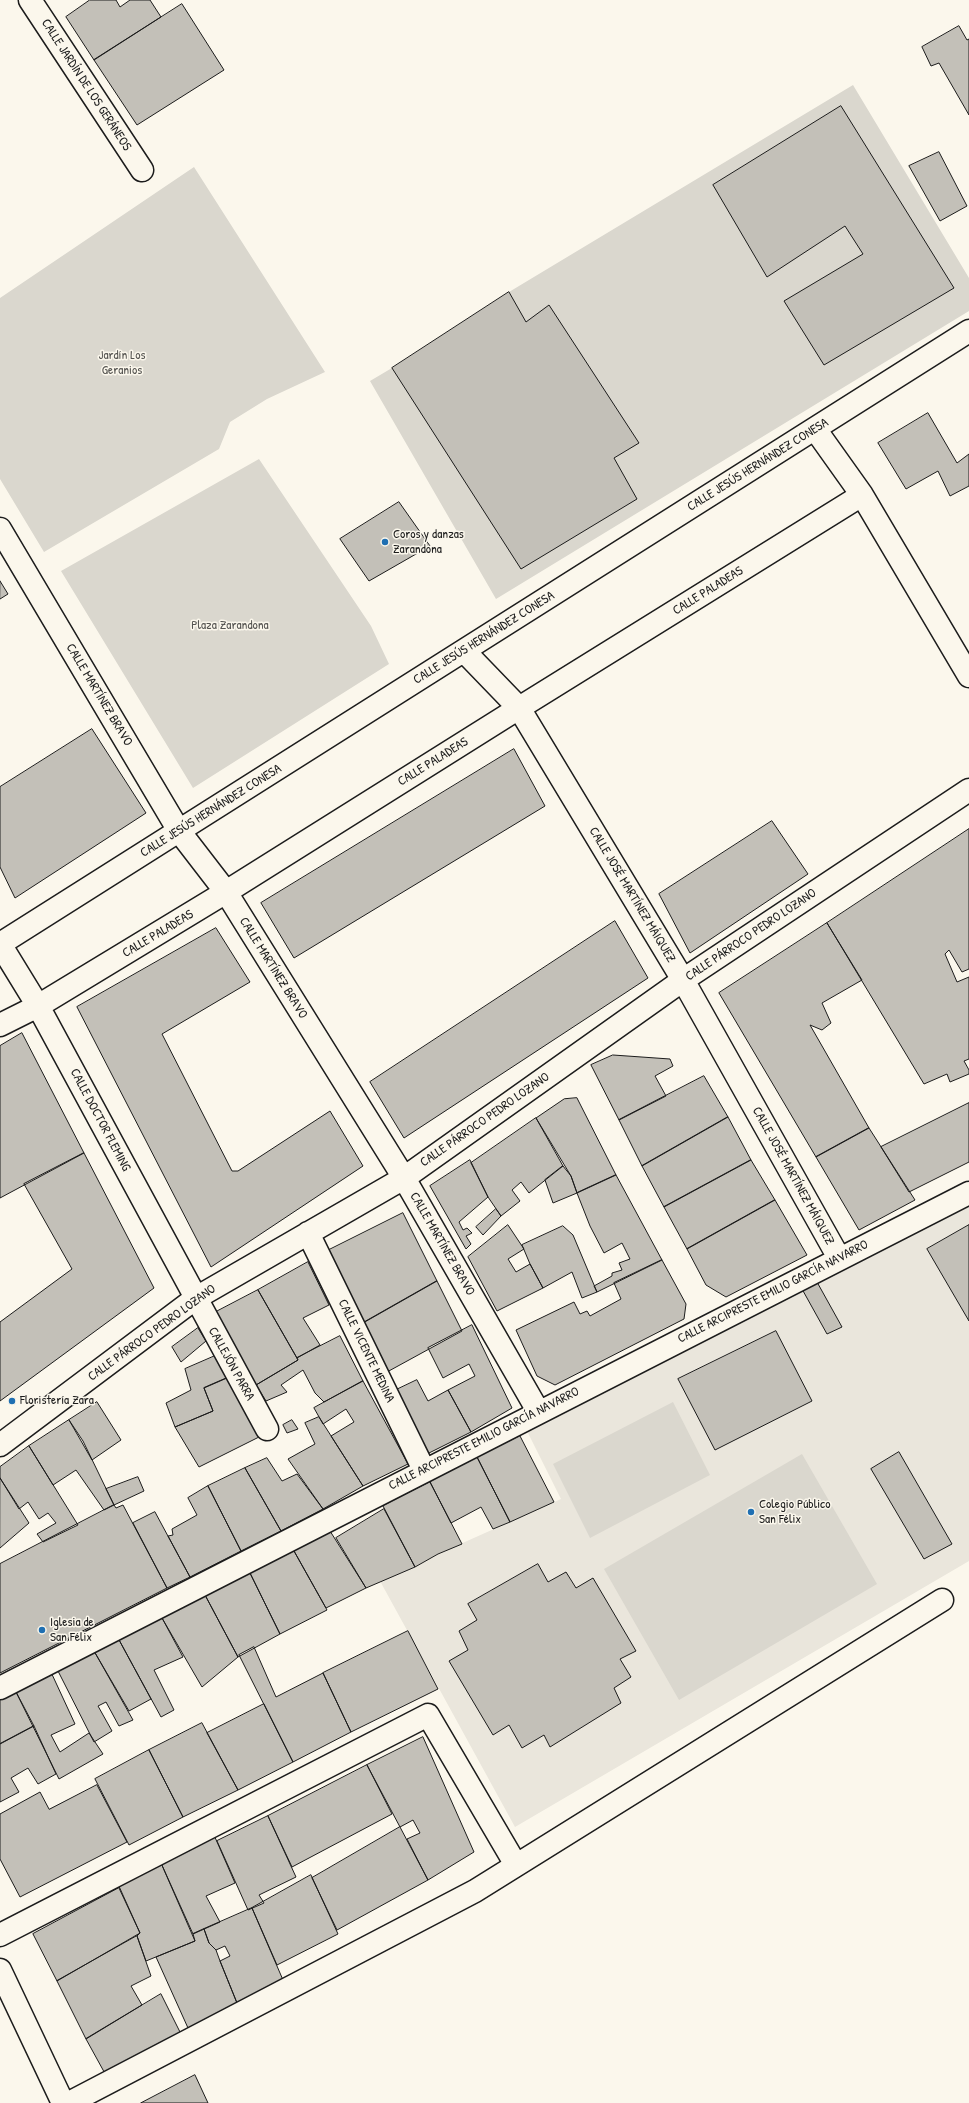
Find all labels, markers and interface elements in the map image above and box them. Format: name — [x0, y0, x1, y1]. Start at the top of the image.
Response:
street label: CALLE JARDÍN DE LOS GERÁNEOS — [37, 16, 135, 154]
park label: Jardín Los Geranios — [99, 348, 145, 379]
street label: CALLE JESÚS HERNÁNDEZ CONESA — [685, 415, 831, 515]
place label: Coros y danzas Zarandona — [393, 527, 464, 558]
marker: Coros y danzas Zarandona — [380, 537, 390, 547]
street label: CALLE PALADEAS — [670, 563, 746, 619]
street label: CALLE JESÚS HERNÁNDEZ CONESA — [411, 588, 557, 688]
park label: Plaza Zarandona — [191, 618, 269, 634]
street label: CALLE MARTÍNEZ BRAVO — [62, 641, 136, 749]
street label: CALLE PALADEAS — [395, 734, 471, 790]
street label: CALLE JESÚS HERNÁNDEZ CONESA — [138, 761, 284, 861]
street label: CALLE JOSÉ MARTÍNEZ MÁIQUEZ — [585, 825, 679, 965]
street label: CALLE PÁRROCO PEDRO LOZANO — [683, 885, 819, 985]
street label: CALLE PALADEAS — [120, 907, 196, 961]
street label: CALLE MARTÍNEZ BRAVO — [235, 914, 311, 1022]
street label: CALLE DOCTOR FLEMING — [66, 1066, 134, 1174]
street label: CALLE PÁRROCO PEDRO LOZANO — [417, 1069, 553, 1171]
street label: CALLE JOSÉ MARTÍNEZ MÁIQUEZ — [749, 1104, 837, 1248]
street label: CALLE MARTÍNEZ BRAVO — [406, 1190, 478, 1298]
street label: CALLE ARCIPRESTE EMILIO GARCÍA NAVARRO — [675, 1237, 871, 1347]
street label: CALLE PÁRROCO PEDRO LOZANO — [85, 1281, 219, 1385]
street label: CALLE VICENTE MEDINA — [334, 1297, 398, 1405]
street label: CALLEJÓN PARRA — [204, 1325, 258, 1403]
street label: CALLE ARCIPRESTE EMILIO GARCÍA NAVARRO — [386, 1384, 582, 1494]
place label: Floristería Zara — [20, 1393, 94, 1409]
marker: Floristería Zara — [7, 1396, 17, 1406]
place label: Colegio Público San Félix — [759, 1497, 830, 1528]
marker: Colegio Público San Félix — [746, 1507, 756, 1517]
place label: Iglesia de San Félix — [50, 1615, 94, 1646]
marker: Iglesia de San Félix — [37, 1625, 47, 1635]

